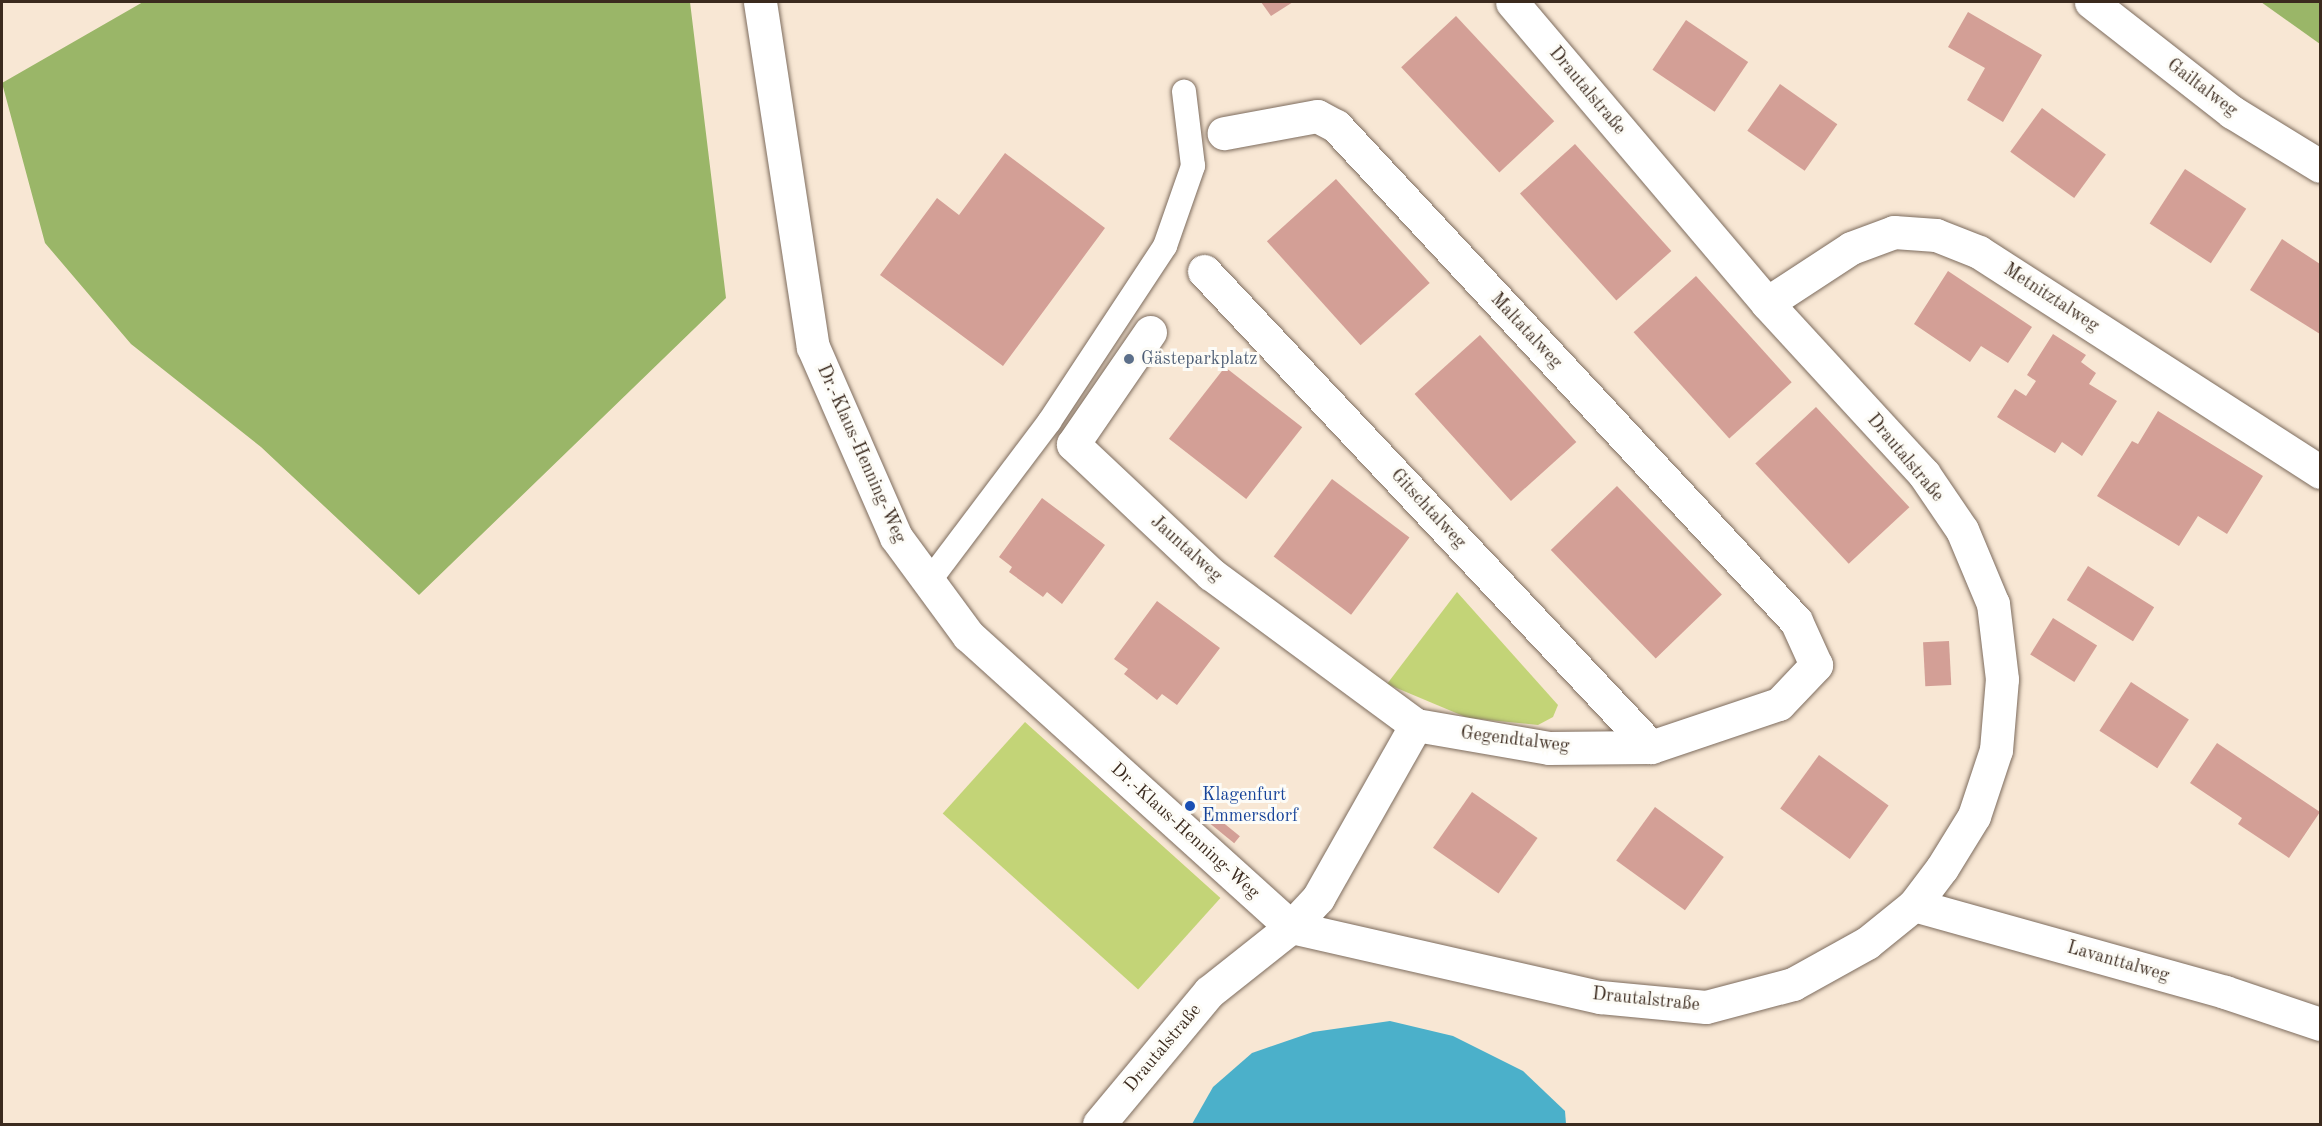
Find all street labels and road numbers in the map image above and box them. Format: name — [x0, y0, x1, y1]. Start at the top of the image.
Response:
street label: Drautalstraße — [1544, 43, 1630, 139]
street label: Gailtalweg — [2162, 54, 2242, 122]
street label: Metnitztalweg — [1999, 259, 2103, 337]
street label: Maltatalweg — [1486, 289, 1566, 373]
street label: Dr.-Klaus-Henning-Weg — [812, 361, 910, 547]
street label: Drautalstraße — [1862, 410, 1948, 506]
street label: Gitschtalweg — [1386, 465, 1470, 553]
street label: Jauntalweg — [1146, 511, 1226, 587]
street label: Gegendtalweg — [1459, 723, 1571, 757]
street label: Dr.-Klaus-Henning-Weg — [1106, 758, 1264, 904]
street label: Lavanttalweg — [2064, 937, 2172, 987]
street label: Drautalstraße — [1591, 984, 1701, 1016]
street label: Drautalstraße — [1120, 1000, 1206, 1096]

